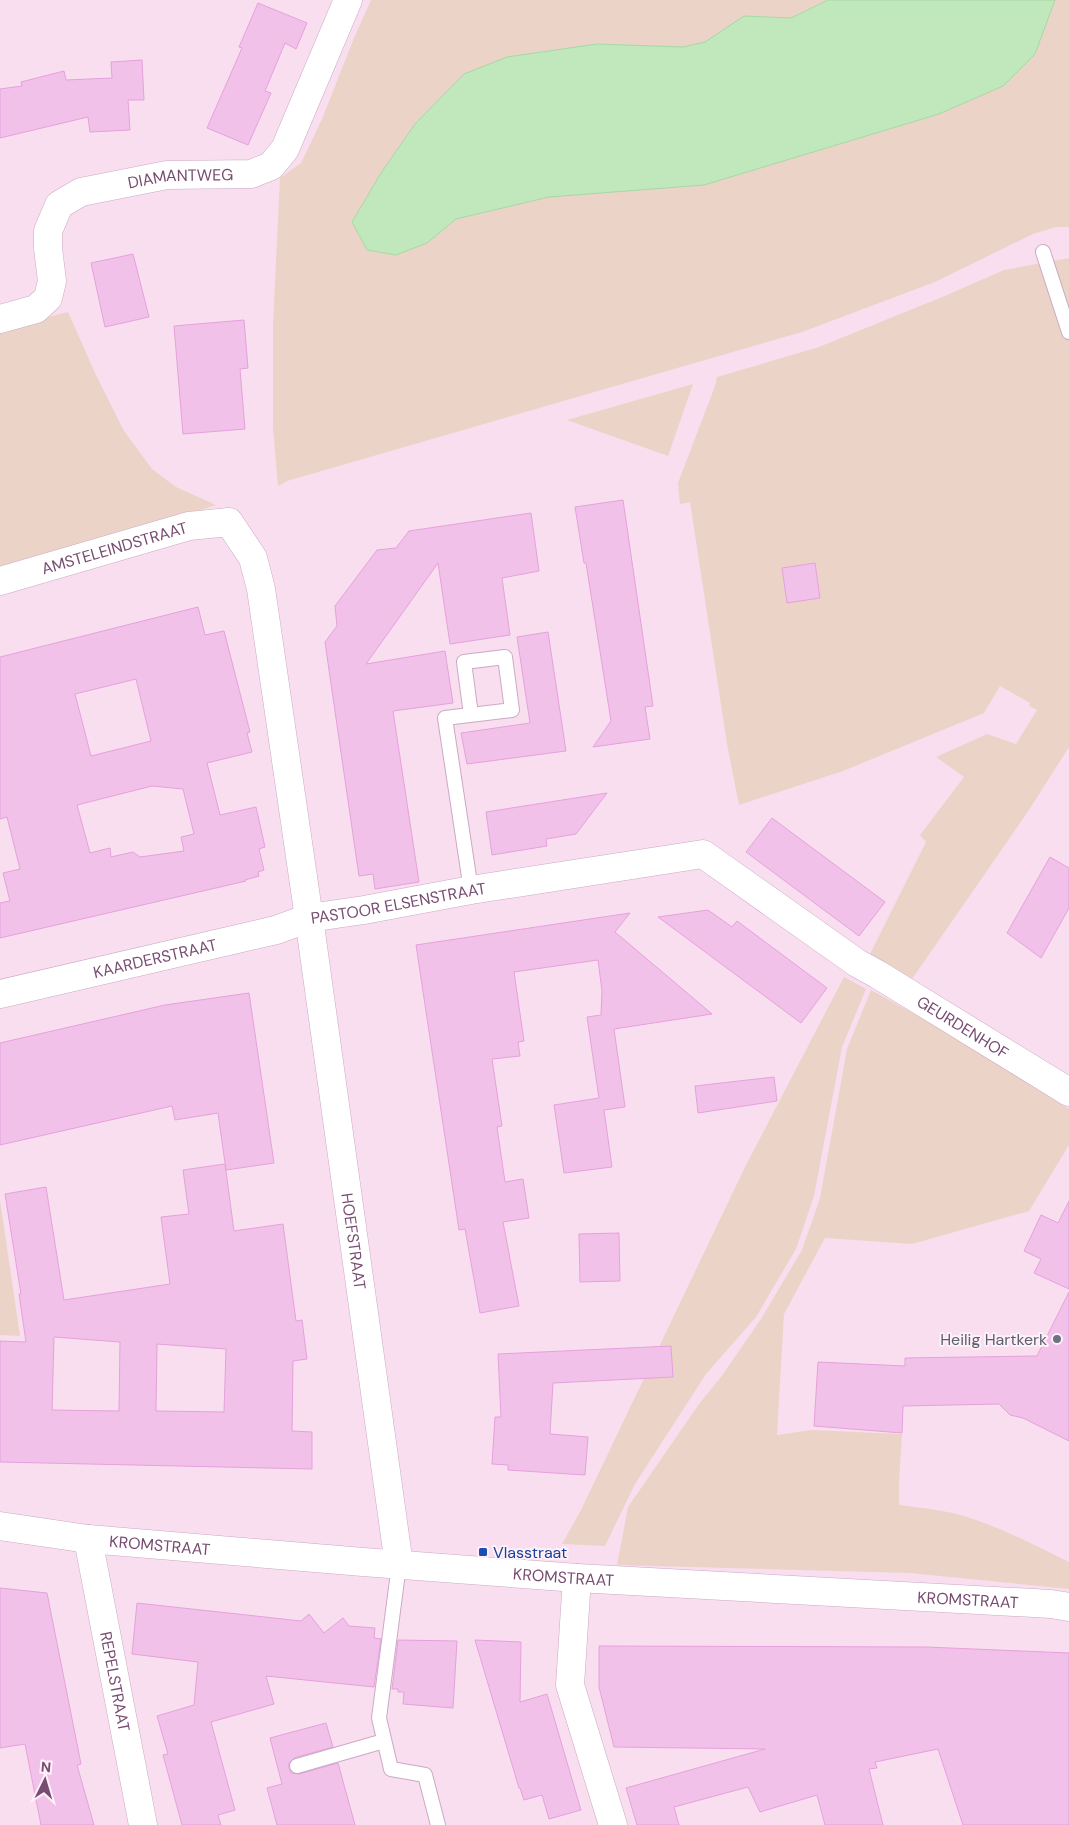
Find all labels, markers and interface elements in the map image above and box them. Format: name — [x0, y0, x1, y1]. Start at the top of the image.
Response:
street label: DIAMANTWEG — [126, 164, 233, 194]
street label: AMSTELEINDSTRAAT — [39, 517, 190, 579]
street label: PASTOOR ELSENSTRAAT — [309, 878, 487, 929]
street label: KAARDERSTRAAT — [91, 934, 219, 983]
street label: GEURDENHOF — [913, 991, 1013, 1064]
street label: HOEFSTRAAT — [336, 1191, 371, 1291]
place label: Heilig Hartkerk — [940, 1329, 1047, 1350]
marker: Heilig Hartkerk — [1051, 1333, 1063, 1345]
street label: KROMSTRAAT — [108, 1531, 211, 1560]
place label: Vlasstraat — [493, 1542, 567, 1563]
marker: Vlasstraat — [477, 1546, 489, 1558]
street label: KROMSTRAAT — [512, 1563, 615, 1591]
street label: KROMSTRAAT — [917, 1587, 1019, 1613]
street label: REPELSTRAAT — [95, 1630, 135, 1733]
north arrow — [20, 1755, 70, 1805]
text: N — [40, 1758, 52, 1776]

